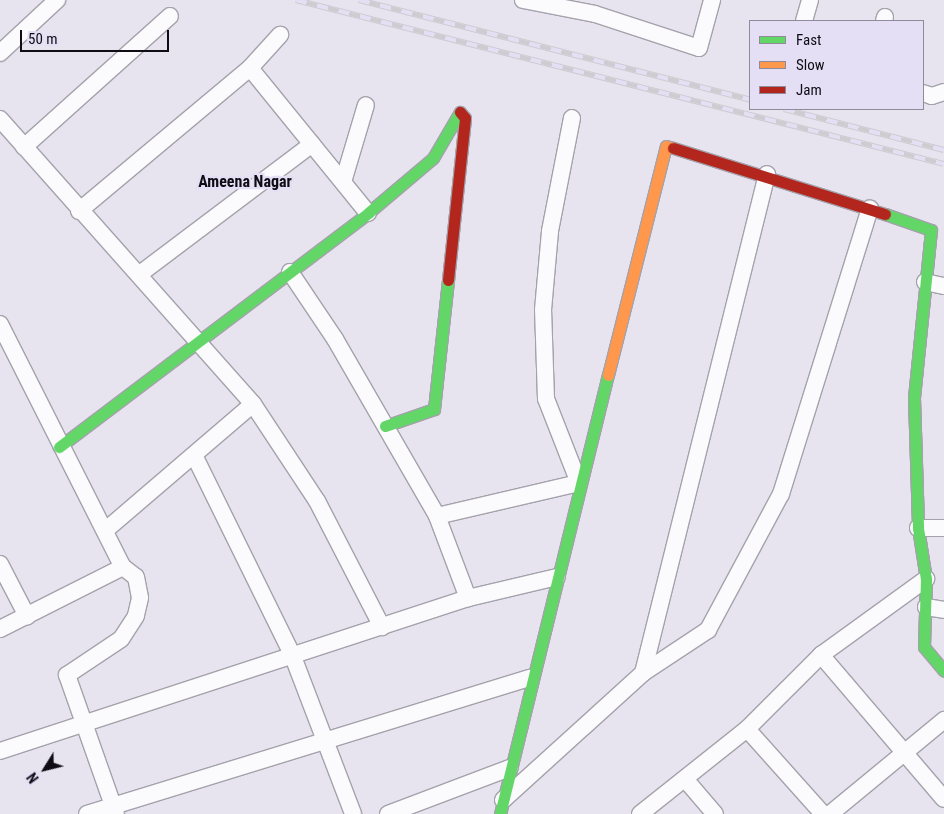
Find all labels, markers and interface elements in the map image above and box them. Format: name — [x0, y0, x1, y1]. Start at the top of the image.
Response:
scale bar — [22, 20, 171, 52]
legend — [749, 20, 924, 110]
text: 50 m — [28, 30, 58, 48]
text: Fast — [796, 31, 821, 49]
text: Slow — [796, 56, 825, 74]
text: Jam — [796, 81, 822, 99]
district label: Ameena Nagar — [198, 172, 292, 192]
north arrow — [20, 744, 70, 794]
text: N — [24, 770, 42, 786]

